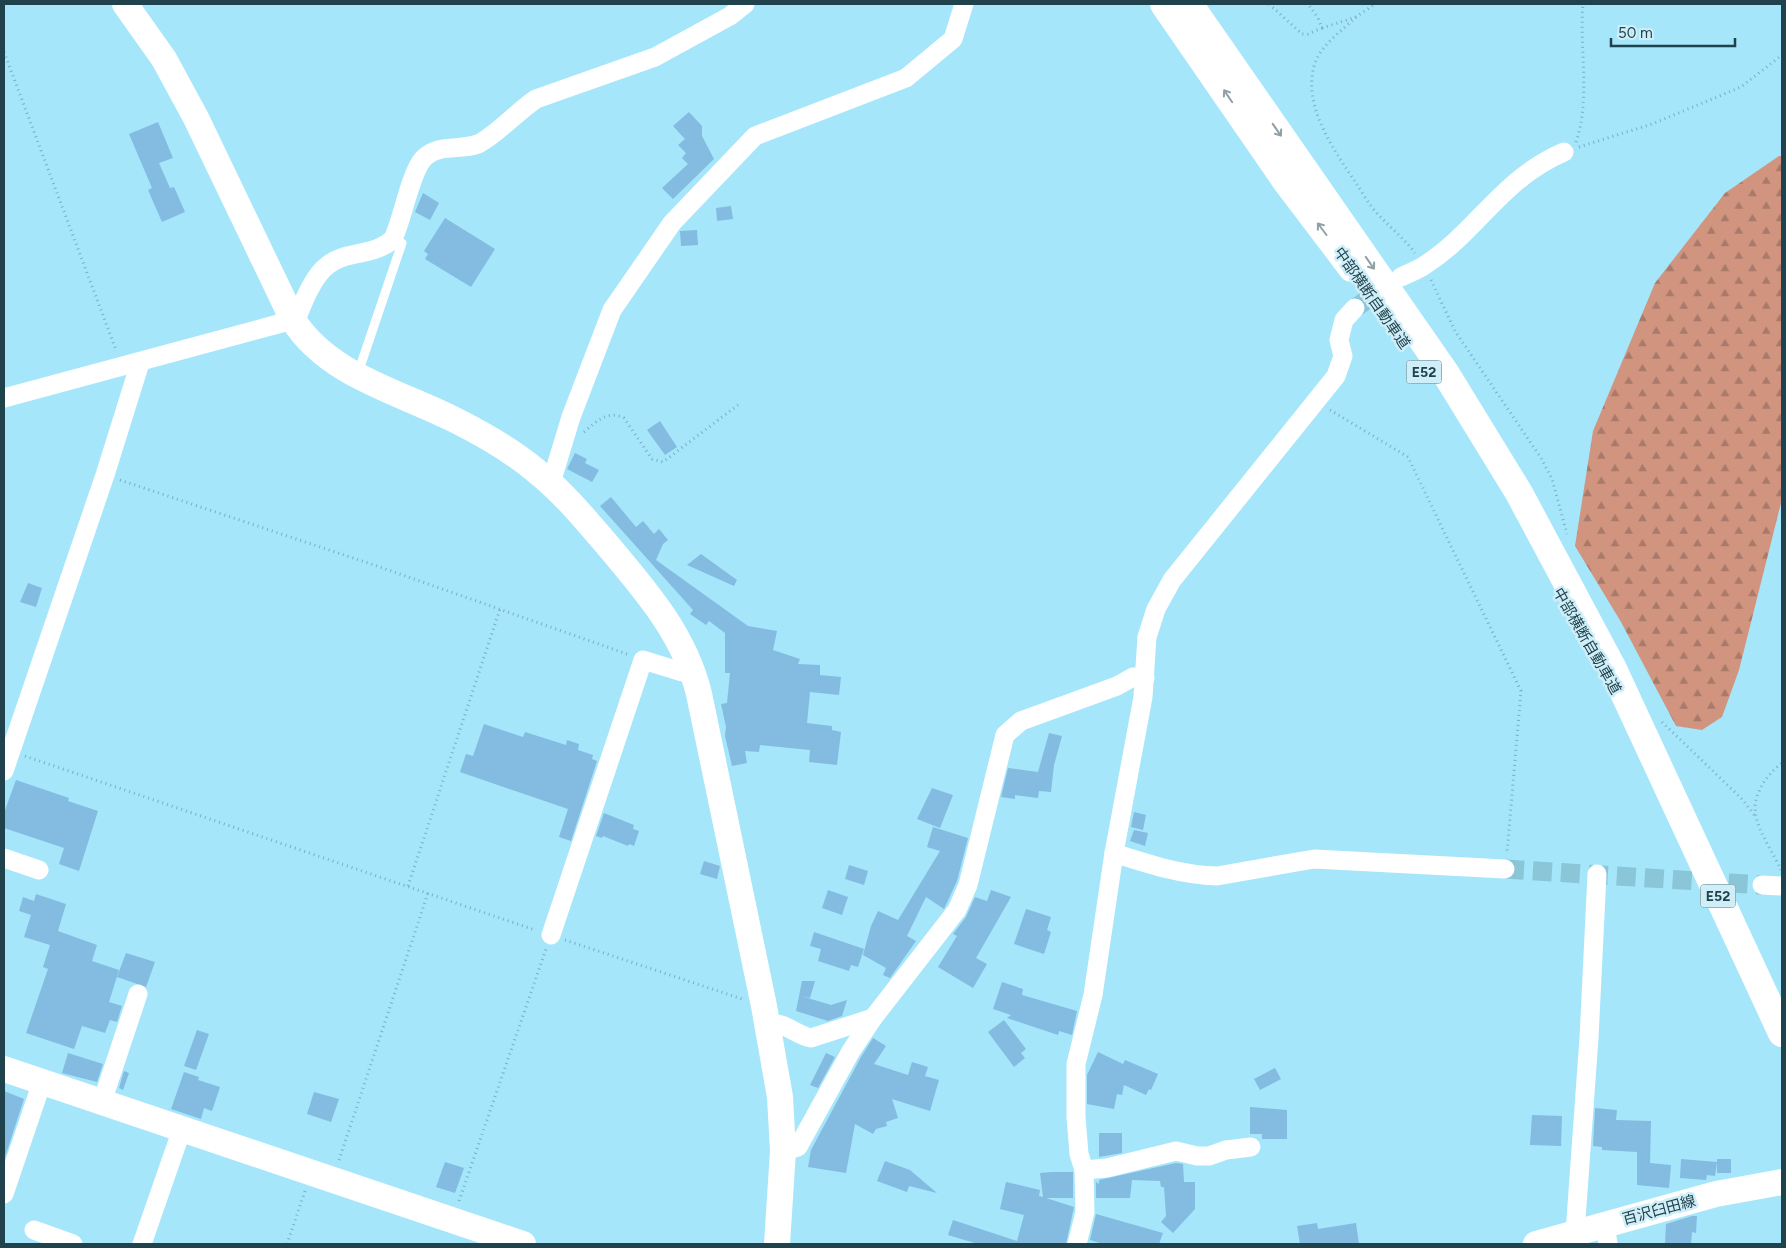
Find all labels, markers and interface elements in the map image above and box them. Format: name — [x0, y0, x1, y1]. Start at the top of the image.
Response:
scale bar — [1611, 15, 1735, 47]
text: 50 m — [1618, 24, 1653, 42]
one-way arrow — [1223, 89, 1234, 103]
one-way arrow — [1272, 123, 1282, 137]
one-way arrow — [1317, 223, 1328, 236]
street label: 中部横断自動車道 — [1330, 244, 1414, 352]
one-way arrow — [1365, 256, 1376, 269]
road number: E52 — [1406, 361, 1442, 384]
street label: 中部横断自動車道 — [1549, 585, 1625, 697]
road number: E52 — [1700, 884, 1736, 908]
street label: 百沢臼田線 — [1620, 1192, 1698, 1228]

